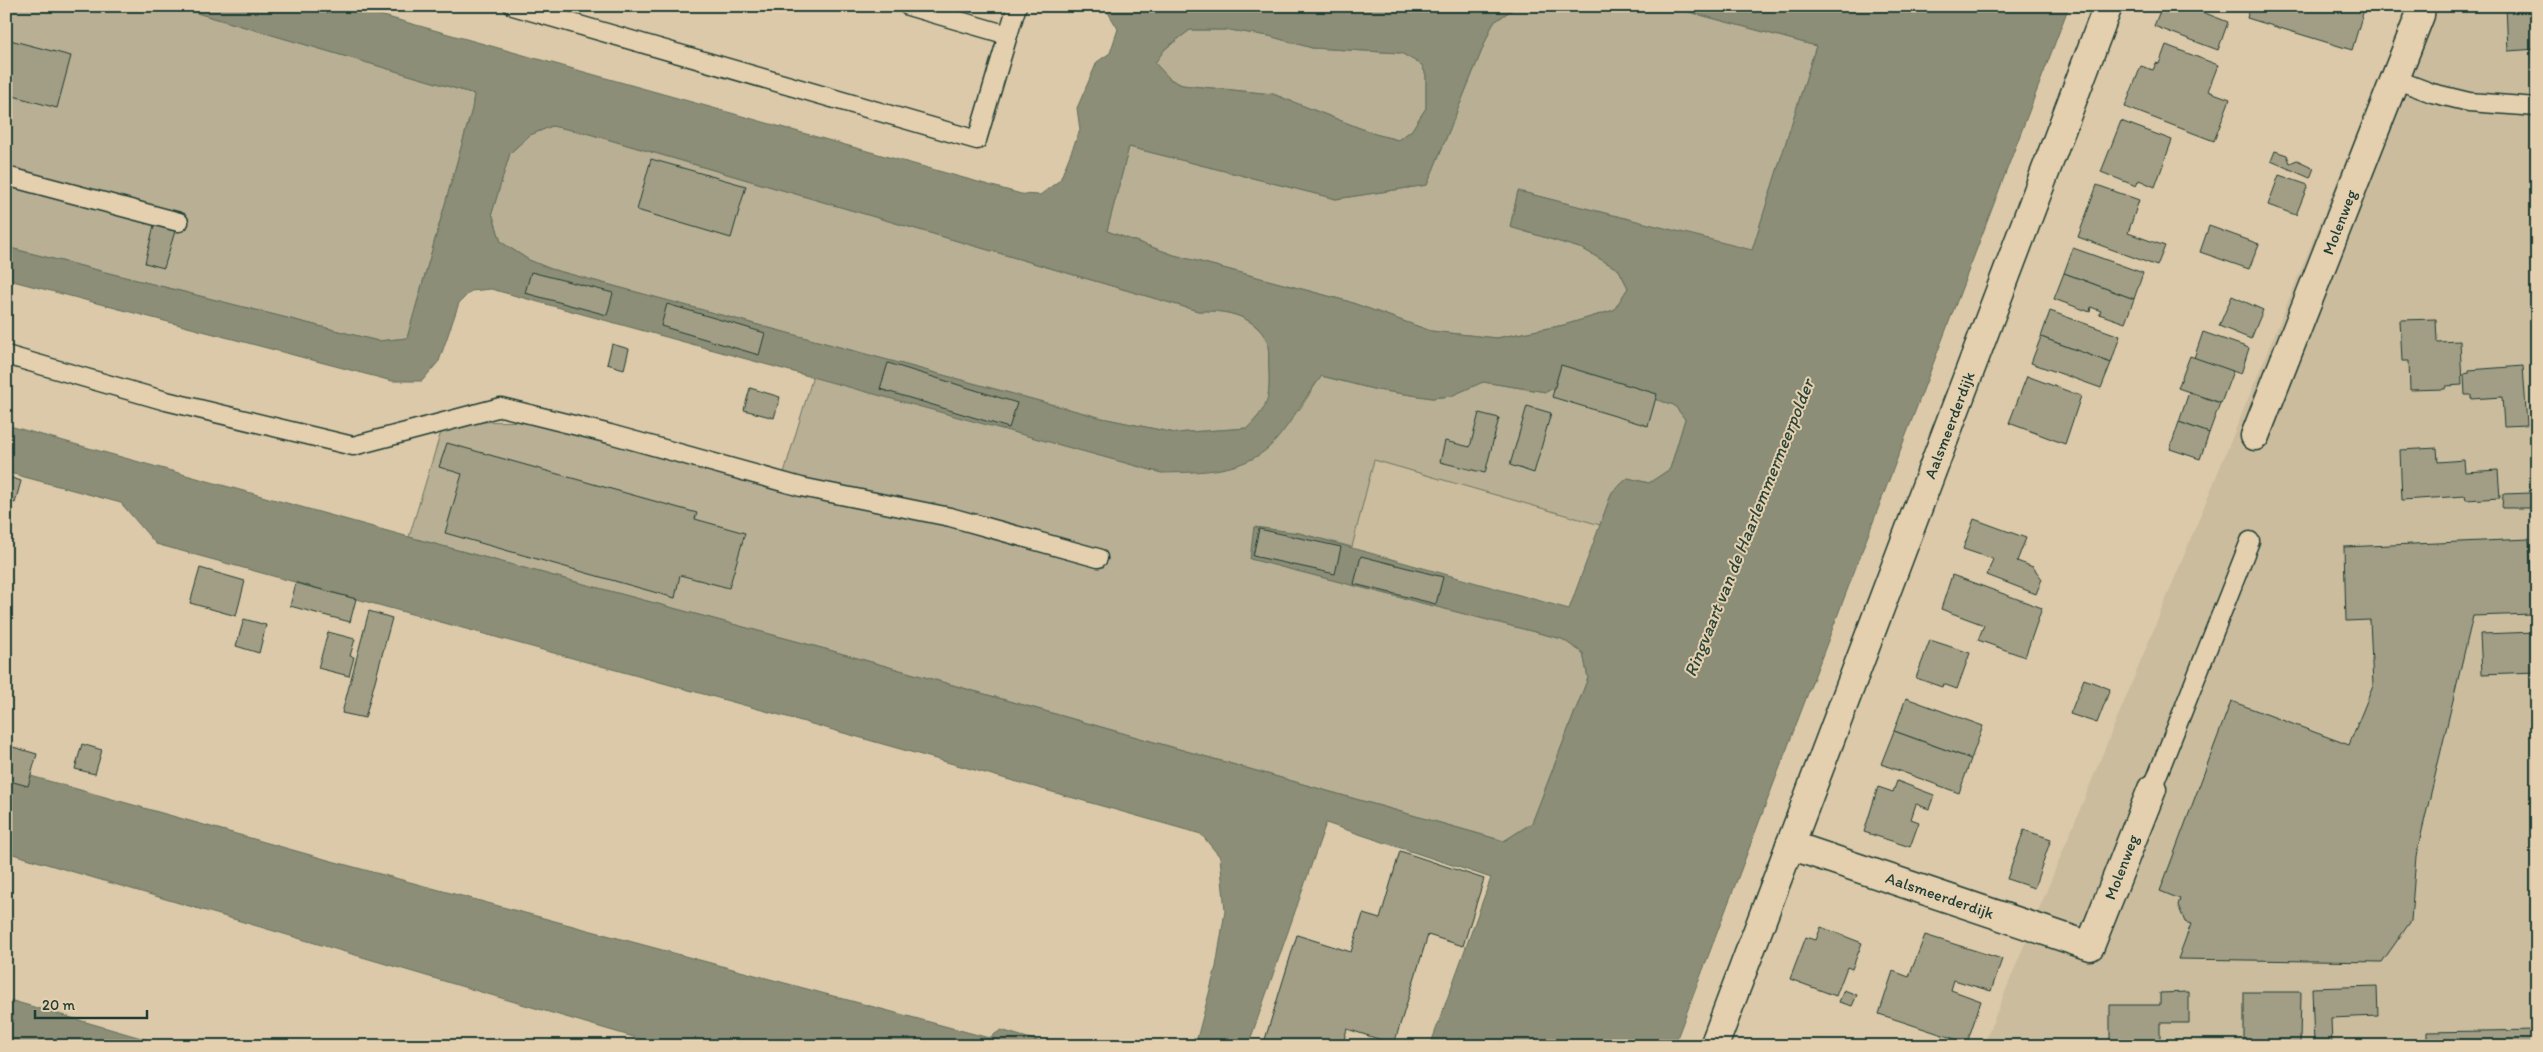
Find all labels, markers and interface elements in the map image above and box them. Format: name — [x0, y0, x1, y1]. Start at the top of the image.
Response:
street label: Molenweg — [2318, 186, 2361, 257]
street label: Aalsmeerderdijk — [1920, 368, 1979, 481]
water label: Ringvaart van de Haarlemmermeerpolder — [1679, 374, 1820, 680]
street label: Molenweg — [2100, 831, 2143, 902]
street label: Aalsmeerderdijk — [1883, 868, 1997, 923]
scale bar — [35, 987, 148, 1019]
text: 20 m — [42, 996, 76, 1014]

